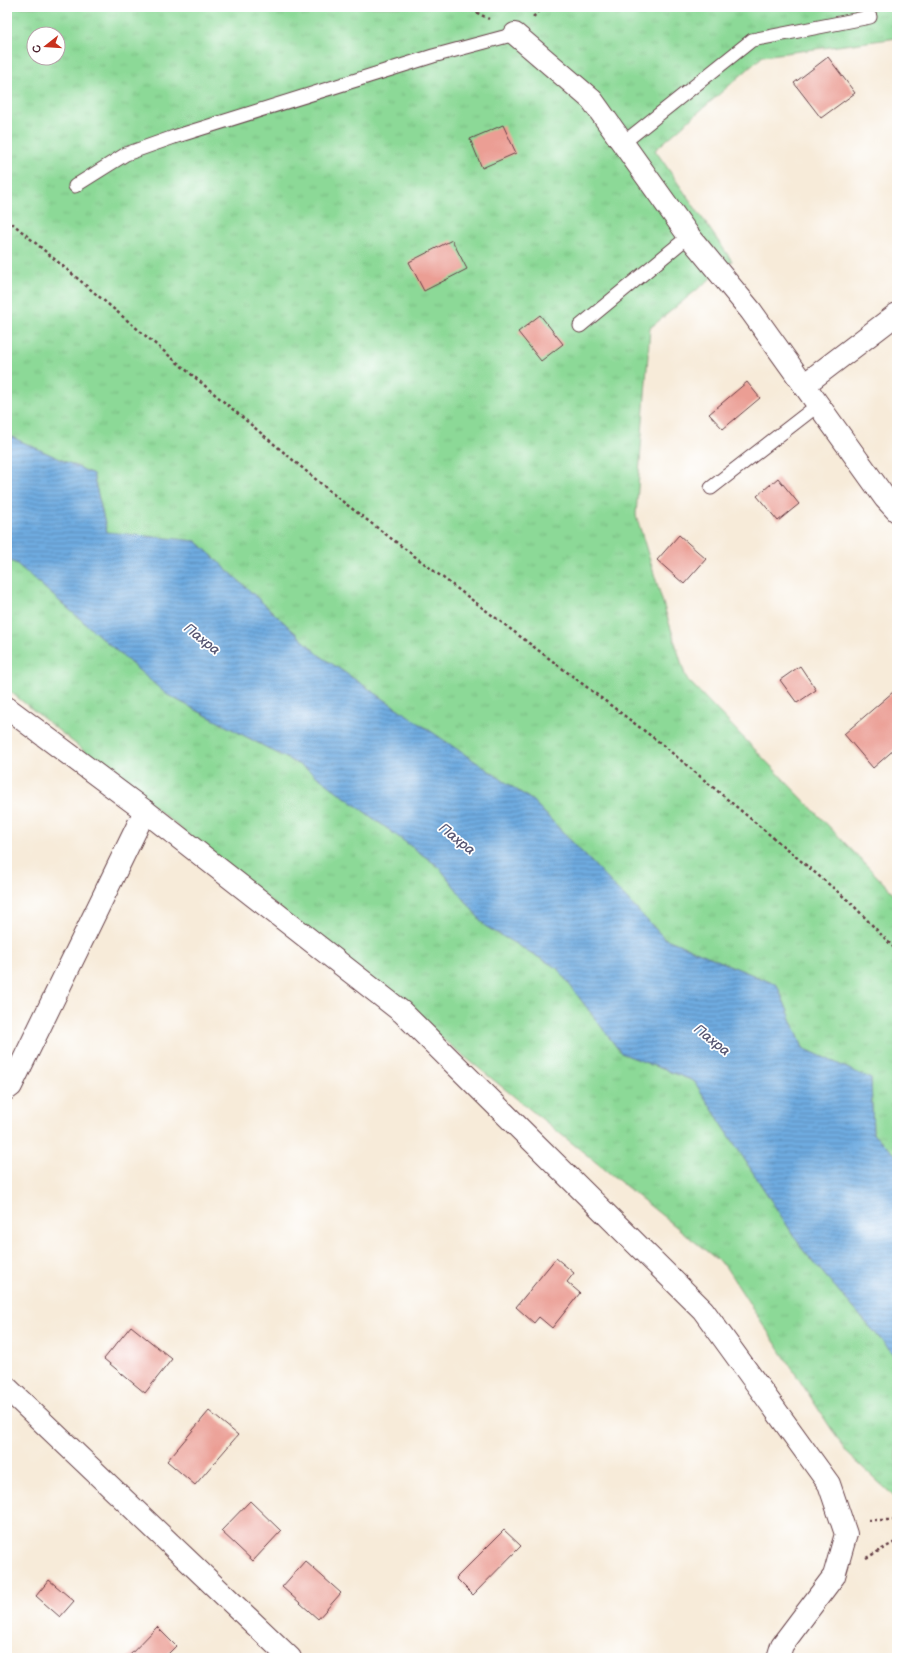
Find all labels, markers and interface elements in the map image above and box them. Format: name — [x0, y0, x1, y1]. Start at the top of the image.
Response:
north arrow — [26, 26, 66, 66]
text: С — [29, 43, 44, 54]
water label: Пахра — [180, 620, 224, 658]
water label: Пахра — [435, 820, 479, 858]
water label: Пахра — [690, 1021, 734, 1059]

